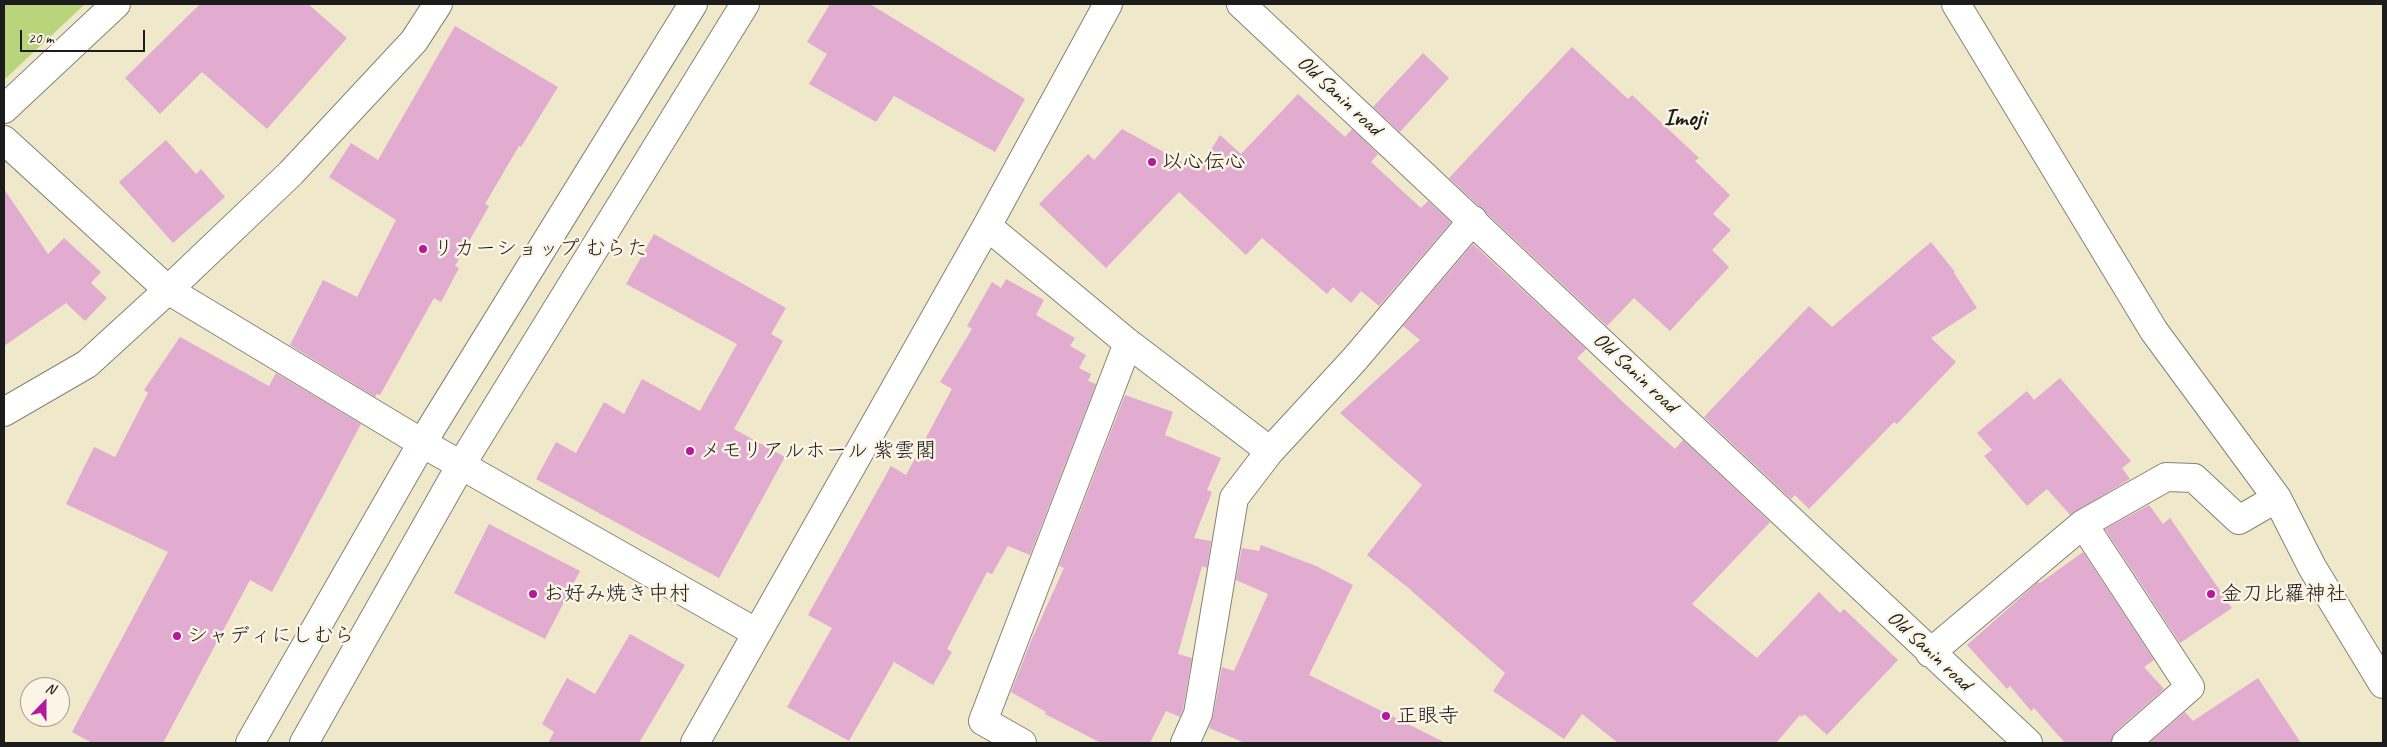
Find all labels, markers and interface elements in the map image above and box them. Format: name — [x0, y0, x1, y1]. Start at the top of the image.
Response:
scale bar — [22, 20, 148, 52]
text: 20 m — [28, 29, 54, 48]
street label: Old Sanin road — [1291, 50, 1387, 142]
district label: Imoji — [1664, 105, 1706, 133]
place label: 以心伝心 — [1162, 149, 1246, 175]
marker: 以心伝心 — [1146, 156, 1158, 168]
place label: リカーショップ むらた — [433, 236, 648, 262]
marker: リカーショップ むらた — [417, 243, 429, 255]
street label: Old Sanin road — [1587, 327, 1683, 419]
place label: メモリアルホール 紫雲閣 — [700, 438, 936, 464]
marker: メモリアルホール 紫雲閣 — [684, 445, 696, 457]
place label: お好み焼き中村 — [543, 581, 690, 607]
place label: 金刀比羅神社 — [2221, 581, 2347, 607]
marker: お好み焼き中村 — [527, 588, 539, 600]
marker: 金刀比羅神社 — [2205, 588, 2217, 600]
street label: Old Sanin road — [1881, 605, 1977, 697]
place label: シャディにしむら — [187, 623, 355, 649]
marker: シャディにしむら — [171, 630, 183, 642]
north arrow — [20, 677, 70, 727]
text: N — [43, 679, 58, 698]
place label: 正眼寺 — [1396, 703, 1459, 729]
marker: 正眼寺 — [1380, 710, 1392, 722]

